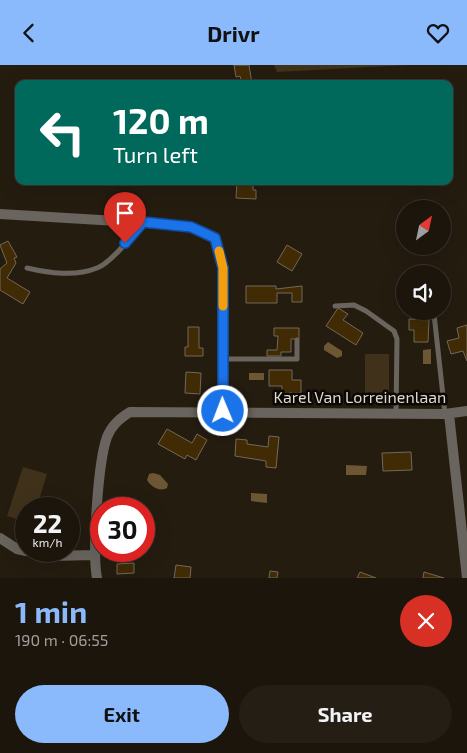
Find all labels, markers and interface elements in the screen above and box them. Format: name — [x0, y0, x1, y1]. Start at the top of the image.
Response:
icon: back — [15, 19, 43, 47]
icon: heart — [424, 19, 452, 47]
text: Drivr — [207, 20, 260, 46]
text: 120 m — [113, 99, 209, 141]
icon: left — [30, 100, 95, 165]
text: Turn left — [113, 141, 198, 167]
pin — [104, 192, 146, 243]
icon: arrive — [111, 199, 139, 227]
north arrow — [396, 200, 451, 255]
map controls — [396, 200, 451, 320]
button: sound — [396, 265, 451, 320]
position arrow — [196, 384, 248, 436]
street label: Karel Van Lorreinenlaan — [274, 387, 446, 406]
speed limit sign: 30 — [90, 497, 155, 562]
text: 22 — [33, 508, 62, 538]
text: km/h — [33, 535, 62, 549]
text: 1 min — [15, 593, 87, 629]
button: close — [400, 595, 452, 647]
text: 190 m · 06:55 — [15, 630, 108, 649]
button: Exit — [15, 685, 229, 743]
button: Share — [239, 685, 452, 743]

